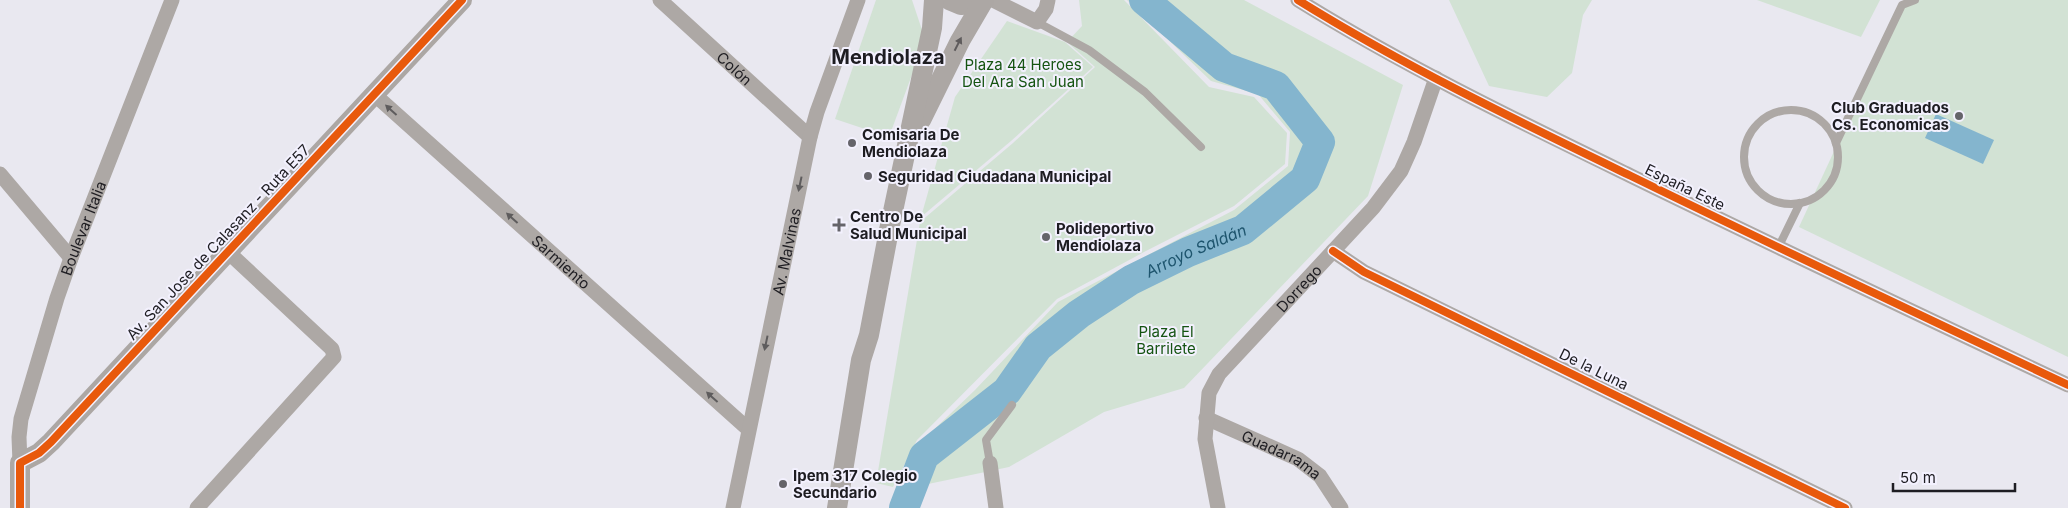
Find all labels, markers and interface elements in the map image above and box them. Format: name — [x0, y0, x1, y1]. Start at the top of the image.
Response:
one-way arrow — [954, 37, 962, 52]
district label: Mendiolaza — [831, 45, 945, 69]
street label: Colón — [713, 47, 756, 89]
park label: Plaza 44 Heroes Del Ara San Juan — [962, 55, 1084, 91]
place label: Club Graduados Cs. Economicas — [1831, 98, 1949, 134]
one-way arrow — [386, 104, 398, 116]
marker: Club Graduados Cs. Economicas — [1953, 110, 1965, 122]
place label: Comisaria De Mendiolaza — [862, 125, 960, 161]
marker: Comisaria De Mendiolaza — [846, 137, 858, 149]
street label: Av. San Jose de Calasanz - Ruta E57 — [122, 140, 314, 344]
street label: España Este — [1642, 159, 1728, 215]
place label: Seguridad Ciudadana Municipal — [878, 167, 1111, 186]
marker: Seguridad Ciudadana Municipal — [862, 170, 874, 182]
one-way arrow — [795, 177, 803, 193]
street label: Boulevar Italia — [56, 178, 110, 278]
street label: Av. Malvinas — [768, 206, 805, 297]
place label: Centro De Salud Municipal — [850, 207, 967, 243]
one-way arrow — [506, 213, 519, 224]
marker: Centro De Salud Municipal — [832, 218, 846, 232]
place label: Polideportivo Mendiolaza — [1056, 219, 1154, 255]
water label: Arroyo Saldán — [1141, 220, 1249, 282]
street label: Sarmiento — [528, 231, 594, 293]
marker: Polideportivo Mendiolaza — [1040, 231, 1052, 243]
street label: Dorrego — [1272, 260, 1325, 316]
park label: Plaza El Barrilete — [1136, 322, 1196, 358]
one-way arrow — [762, 336, 770, 351]
street label: De la Luna — [1556, 344, 1632, 394]
one-way arrow — [706, 391, 718, 403]
street label: Guadarrama — [1239, 426, 1325, 483]
scale bar — [1893, 460, 2016, 492]
place label: Ipem 317 Colegio Secundario — [793, 466, 917, 502]
text: 50 m — [1900, 468, 1936, 487]
marker: Ipem 317 Colegio Secundario — [777, 478, 789, 490]

